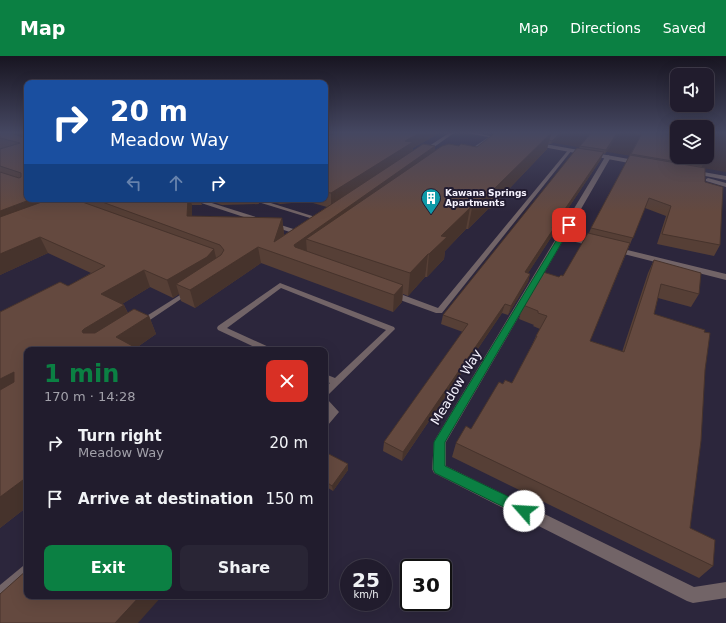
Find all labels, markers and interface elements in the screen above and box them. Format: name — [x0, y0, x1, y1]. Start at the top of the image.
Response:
text: Map — [20, 17, 65, 39]
text: Map — [519, 20, 548, 36]
text: Directions — [570, 20, 641, 36]
text: Saved — [663, 20, 706, 36]
map controls — [670, 68, 714, 164]
button: sound — [670, 68, 714, 112]
text: 20 m — [110, 95, 188, 128]
icon: right — [44, 96, 96, 148]
button: layers — [670, 120, 714, 164]
text: Meadow Way — [110, 129, 229, 150]
icon: left — [123, 172, 145, 194]
icon: ahead — [165, 172, 187, 194]
icon: right — [207, 172, 229, 194]
building icon: Kawana Springs Apartments — [420, 187, 442, 215]
place label: Kawana Springs Apartments — [445, 188, 527, 208]
pin — [552, 208, 586, 242]
icon: arrive — [558, 214, 580, 236]
street label: Meadow Way — [427, 346, 485, 428]
text: 1 min — [44, 360, 119, 388]
button: close — [266, 360, 308, 402]
text: 170 m · 14:28 — [44, 389, 135, 404]
text: Turn right — [78, 427, 162, 445]
icon: right — [44, 432, 66, 454]
text: 20 m — [270, 434, 308, 452]
text: Meadow Way — [78, 445, 164, 460]
icon: arrive — [44, 488, 66, 510]
text: Arrive at destination — [78, 490, 253, 508]
text: 150 m — [265, 490, 314, 508]
position arrow — [503, 490, 545, 532]
button: Exit — [44, 545, 172, 591]
button: Share — [180, 545, 308, 591]
speed limit sign: 30 — [400, 559, 452, 611]
text: 25 — [352, 568, 380, 592]
text: km/h — [353, 589, 379, 600]

